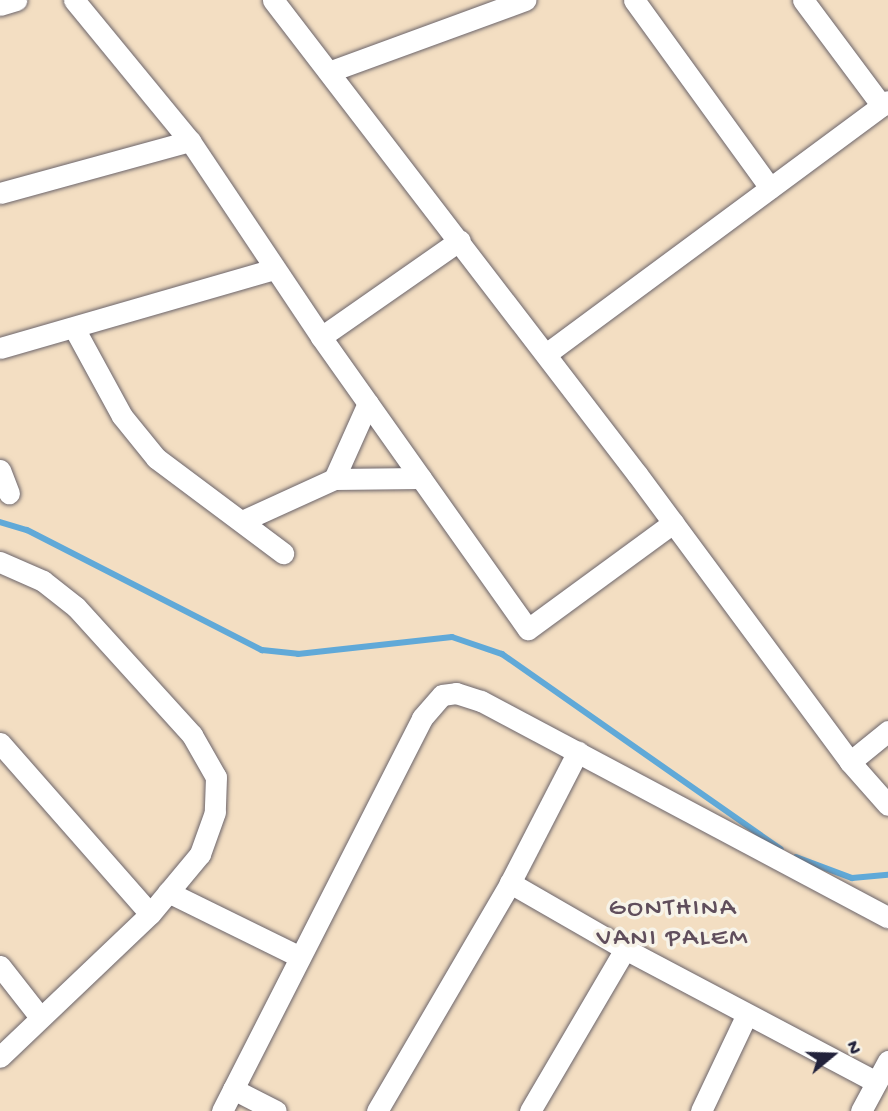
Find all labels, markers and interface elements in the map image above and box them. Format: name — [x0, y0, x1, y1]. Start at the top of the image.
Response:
district label: GONTHINA VANI PALEM — [598, 894, 748, 956]
north arrow — [797, 1020, 867, 1090]
text: N — [839, 1038, 865, 1058]

